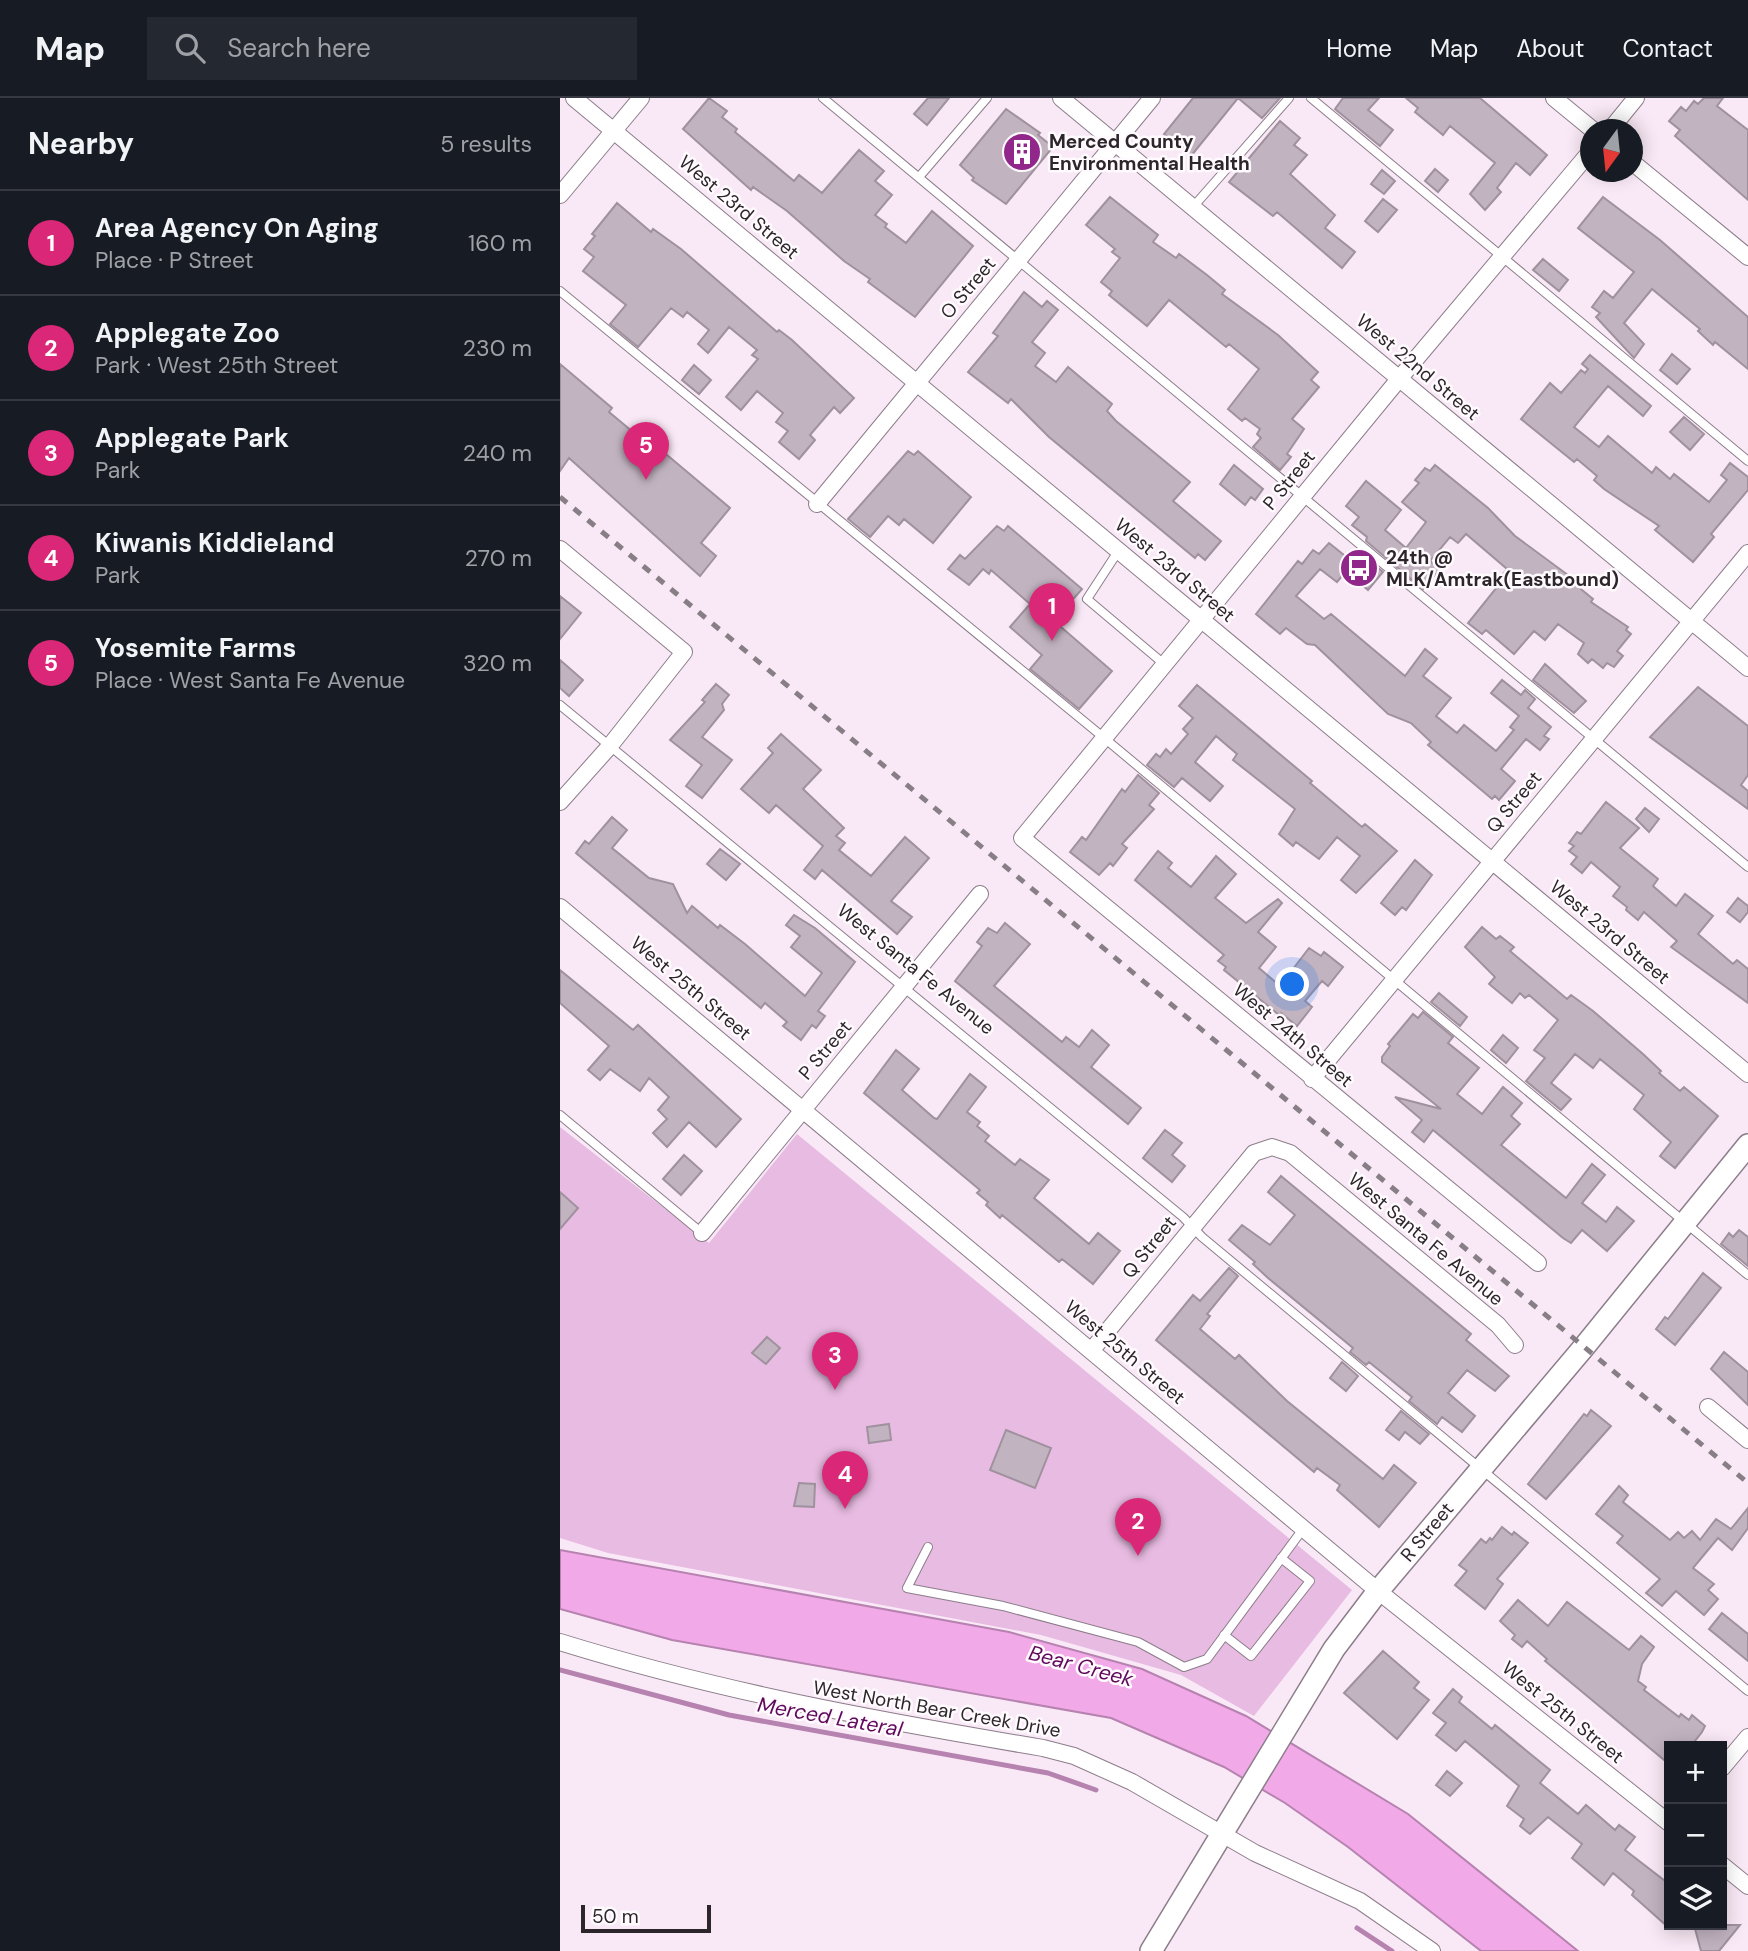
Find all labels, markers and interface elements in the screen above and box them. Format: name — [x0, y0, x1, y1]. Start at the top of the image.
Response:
search box — [147, 17, 637, 80]
text: Map — [35, 27, 105, 70]
icon: search — [171, 29, 209, 67]
text: Search here — [227, 31, 371, 65]
text: Home — [1326, 33, 1392, 64]
text: Map — [1430, 33, 1478, 64]
text: About — [1516, 33, 1585, 64]
text: Contact — [1623, 33, 1713, 64]
north arrow — [1580, 119, 1643, 182]
text: Nearby — [28, 124, 134, 163]
text: 5 results — [440, 129, 532, 159]
place label: Merced County Environmental Health — [1049, 129, 1250, 176]
building icon: Merced County Environmental Health — [1001, 131, 1043, 173]
street label: West 23rd Street — [674, 149, 804, 265]
text: Area Agency On Aging — [95, 211, 379, 245]
text: 1 — [47, 228, 55, 258]
text: 160 m — [468, 228, 532, 258]
text: Place · P Street — [95, 245, 254, 275]
street label: O Street — [935, 252, 1001, 324]
street label: West 22nd Street — [1351, 308, 1485, 426]
text: Applegate Zoo — [95, 316, 280, 350]
text: 2 — [44, 333, 58, 363]
text: 230 m — [463, 333, 532, 363]
text: Park · West 25th Street — [95, 350, 338, 380]
text: Applegate Park — [95, 421, 289, 455]
pin: 5 — [623, 422, 669, 480]
text: 3 — [44, 438, 58, 468]
text: 240 m — [463, 438, 532, 468]
street label: P Street — [1257, 445, 1321, 515]
text: Park — [95, 455, 140, 485]
street label: West 23rd Street — [1110, 512, 1240, 628]
text: Kiwanis Kiddieland — [95, 526, 334, 560]
text: 4 — [44, 543, 58, 573]
text: 270 m — [465, 543, 532, 573]
place label: 24th @ MLK/Amtrak(Eastbound) — [1386, 545, 1619, 592]
bus stop icon: 24th @ MLK/Amtrak(Eastbound) — [1338, 547, 1380, 589]
text: Park — [95, 560, 140, 590]
pin: 1 — [1029, 583, 1075, 641]
text: Yosemite Farms — [95, 631, 296, 665]
text: 5 — [44, 648, 58, 678]
text: 320 m — [463, 648, 532, 678]
text: Place · West Santa Fe Avenue — [95, 665, 405, 695]
street label: Q Street — [1481, 766, 1547, 838]
street label: West 23rd Street — [1545, 874, 1675, 990]
street label: West Santa Fe Avenue — [832, 898, 1000, 1040]
street label: West 25th Street — [626, 930, 756, 1046]
your location — [1275, 967, 1309, 1001]
street label: West 24th Street — [1228, 977, 1358, 1093]
street label: P Street — [793, 1015, 857, 1085]
street label: West Santa Fe Avenue — [1343, 1167, 1509, 1311]
street label: Q Street — [1116, 1211, 1182, 1283]
street label: West 25th Street — [1060, 1294, 1190, 1410]
pin: 3 — [812, 1332, 858, 1390]
pin: 4 — [822, 1451, 868, 1509]
street label: R Street — [1395, 1497, 1459, 1567]
pin: 2 — [1115, 1498, 1161, 1556]
water label: Bear Creek — [1026, 1639, 1137, 1693]
street label: West 25th Street — [1497, 1655, 1629, 1769]
street label: West North Bear Creek Drive — [811, 1675, 1063, 1743]
water label: Merced Lateral — [755, 1690, 905, 1744]
map controls — [1664, 1741, 1727, 1930]
button: + — [1664, 1741, 1727, 1804]
button: − — [1664, 1804, 1727, 1867]
button: layers — [1664, 1867, 1727, 1930]
scale bar — [581, 1902, 710, 1934]
text: 50 m — [592, 1904, 639, 1929]

